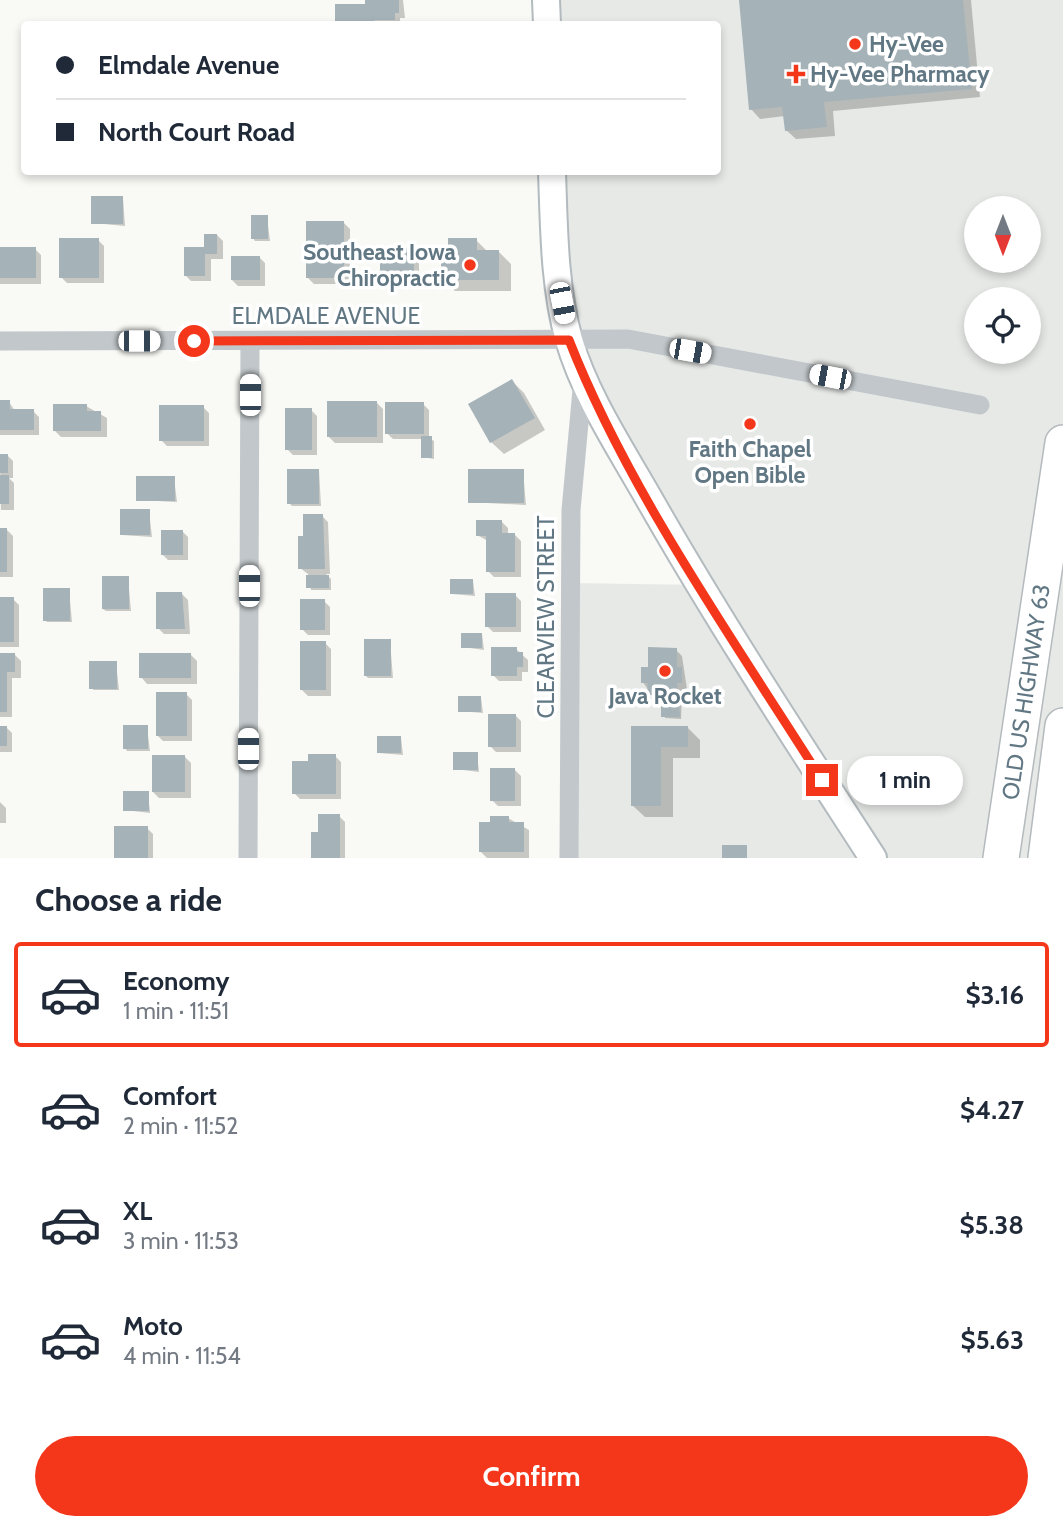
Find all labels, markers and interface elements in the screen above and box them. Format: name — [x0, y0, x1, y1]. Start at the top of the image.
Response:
place label: Hy-Vee — [869, 30, 944, 58]
marker: Hy-Vee — [847, 36, 863, 52]
text: Elmdale Avenue — [98, 49, 279, 81]
place label: Hy-Vee Pharmacy — [810, 60, 990, 88]
marker: Hy-Vee Pharmacy — [788, 66, 804, 82]
text: North Court Road — [98, 116, 295, 148]
north arrow — [964, 196, 1041, 273]
map controls — [964, 196, 1041, 364]
place label: Southeast Iowa Chiropractic — [303, 238, 457, 292]
marker: Southeast Iowa Chiropractic — [462, 257, 478, 273]
car — [548, 280, 577, 326]
button: locate — [964, 287, 1041, 364]
street label: ELMDALE AVENUE — [232, 302, 420, 330]
route start — [178, 325, 210, 357]
car — [119, 331, 161, 352]
car — [668, 337, 713, 365]
car — [808, 363, 853, 391]
car — [240, 374, 261, 416]
marker: Faith Chapel Open Bible — [742, 416, 758, 432]
place label: Faith Chapel Open Bible — [688, 435, 812, 489]
street label: CLEARVIEW STREET — [532, 515, 560, 719]
car — [239, 565, 260, 607]
street label: OLD US HIGHWAY 63 — [996, 582, 1056, 802]
marker: Java Rocket — [657, 663, 673, 679]
place label: Java Rocket — [607, 682, 722, 710]
car — [238, 728, 259, 770]
callout: 1 min — [846, 756, 962, 804]
route end — [806, 764, 838, 796]
text: 1 min — [879, 766, 931, 794]
text: Choose a ride — [35, 880, 222, 919]
icon: car — [39, 963, 102, 1026]
text: Economy — [123, 965, 229, 997]
text: $3.16 — [965, 979, 1024, 1011]
text: 1 min · 11:51 — [123, 997, 229, 1025]
icon: car — [39, 1078, 102, 1141]
text: Comfort — [123, 1080, 217, 1112]
text: $4.27 — [960, 1094, 1024, 1126]
text: 2 min · 11:52 — [123, 1112, 238, 1140]
icon: car — [39, 1193, 102, 1256]
text: XL — [123, 1195, 152, 1227]
text: $5.38 — [959, 1209, 1024, 1241]
text: 3 min · 11:53 — [123, 1227, 239, 1255]
icon: car — [39, 1308, 102, 1371]
text: Moto — [123, 1310, 183, 1342]
text: $5.63 — [961, 1324, 1024, 1356]
text: 4 min · 11:54 — [123, 1342, 241, 1370]
button: Confirm — [35, 1436, 1028, 1516]

